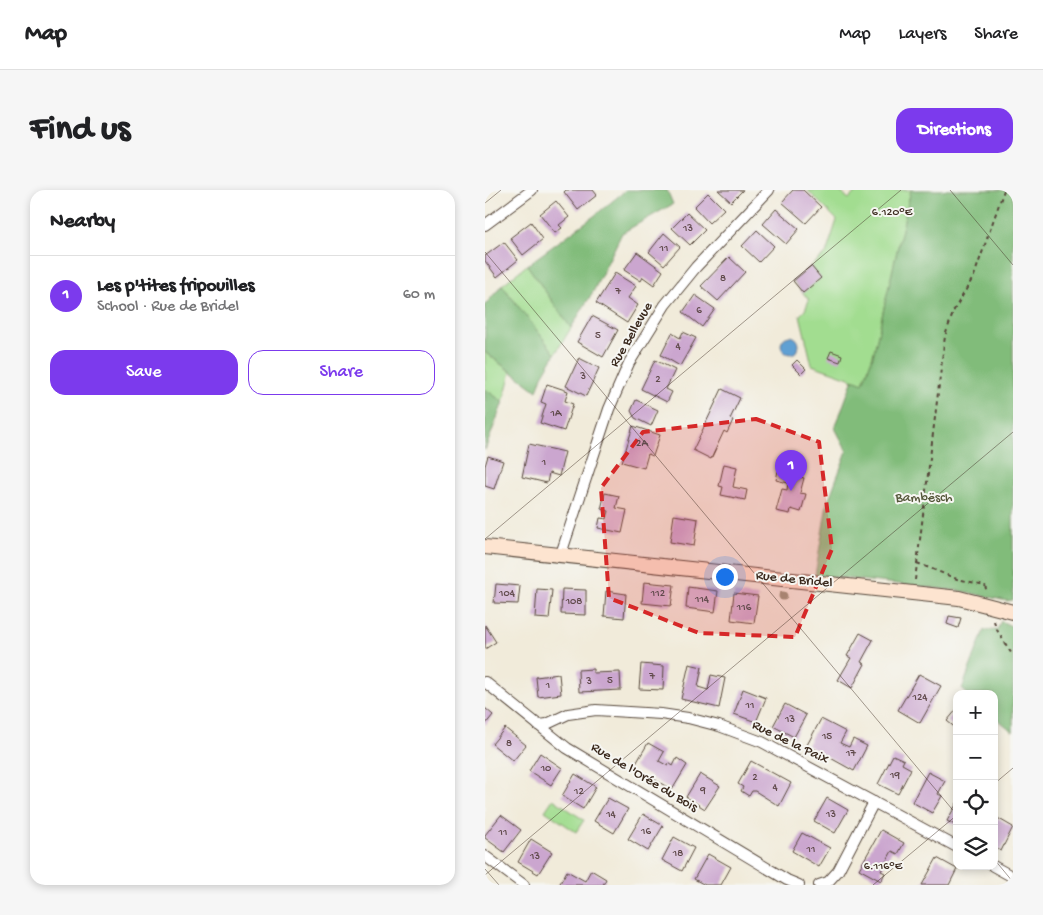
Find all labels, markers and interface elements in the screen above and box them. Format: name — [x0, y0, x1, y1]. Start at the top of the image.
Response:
text: Map — [25, 20, 67, 49]
text: Map — [839, 24, 871, 45]
text: Layers — [899, 24, 946, 45]
text: Share — [974, 24, 1018, 45]
button: Directions — [896, 108, 1013, 153]
text: Find us — [30, 110, 130, 151]
text: 6.120°E — [872, 206, 913, 220]
text: Nearby — [50, 210, 115, 235]
house number: 13 — [682, 223, 693, 235]
house number: 11 — [659, 243, 668, 255]
house number: 8 — [720, 273, 726, 285]
text: Les p'tites fripouilles — [97, 275, 254, 298]
text: 1 — [63, 286, 69, 305]
text: 60 m — [403, 286, 435, 305]
house number: 7 — [614, 286, 621, 298]
text: School · Rue de Bridel — [97, 298, 239, 317]
street label: Rue Bellevue — [607, 299, 658, 371]
house number: 6 — [696, 305, 702, 317]
house number: 5 — [595, 330, 601, 342]
house number: 4 — [675, 341, 681, 353]
button: Save — [50, 350, 238, 395]
button: Share — [248, 350, 435, 395]
house number: 3 — [579, 371, 586, 383]
house number: 2 — [655, 374, 661, 386]
house number: 1A — [550, 408, 562, 420]
house number: 2A — [636, 438, 648, 450]
pin: 1 — [775, 450, 807, 491]
house number: 1 — [541, 457, 546, 469]
park label: Bambësch — [895, 490, 953, 507]
your location — [712, 564, 738, 590]
street label: Rue de Bridel — [755, 568, 833, 592]
house number: 104 — [498, 588, 516, 600]
house number: 112 — [650, 588, 666, 600]
house number: 114 — [694, 594, 710, 606]
house number: 108 — [565, 596, 582, 608]
house number: 116 — [736, 602, 752, 614]
house number: 7 — [648, 671, 655, 683]
house number: 5 — [607, 675, 613, 687]
house number: 3 — [585, 676, 592, 688]
house number: 1 — [545, 680, 550, 692]
map controls — [953, 690, 998, 870]
button: + — [953, 690, 998, 735]
house number: 124 — [911, 692, 928, 704]
house number: 11 — [745, 700, 754, 712]
house number: 13 — [784, 714, 795, 726]
street label: Rue de la Paix — [749, 717, 832, 769]
house number: 15 — [821, 731, 832, 743]
button: − — [953, 735, 998, 780]
house number: 8 — [506, 738, 512, 750]
street label: Rue de l'Orée du Bois — [587, 739, 701, 817]
house number: 17 — [845, 748, 856, 760]
house number: 10 — [540, 763, 551, 775]
house number: 19 — [889, 770, 900, 782]
house number: 2 — [752, 772, 758, 784]
button: locate — [953, 780, 998, 825]
house number: 4 — [772, 782, 778, 794]
house number: 9 — [699, 785, 706, 797]
house number: 12 — [573, 786, 585, 798]
house number: 14 — [605, 809, 617, 821]
house number: 13 — [825, 809, 836, 821]
button: layers — [953, 825, 998, 870]
house number: 16 — [640, 826, 651, 838]
house number: 11 — [498, 827, 507, 839]
house number: 11 — [806, 844, 815, 856]
house number: 18 — [672, 848, 683, 860]
house number: 13 — [529, 851, 540, 863]
text: 6.116°E — [864, 860, 903, 874]

